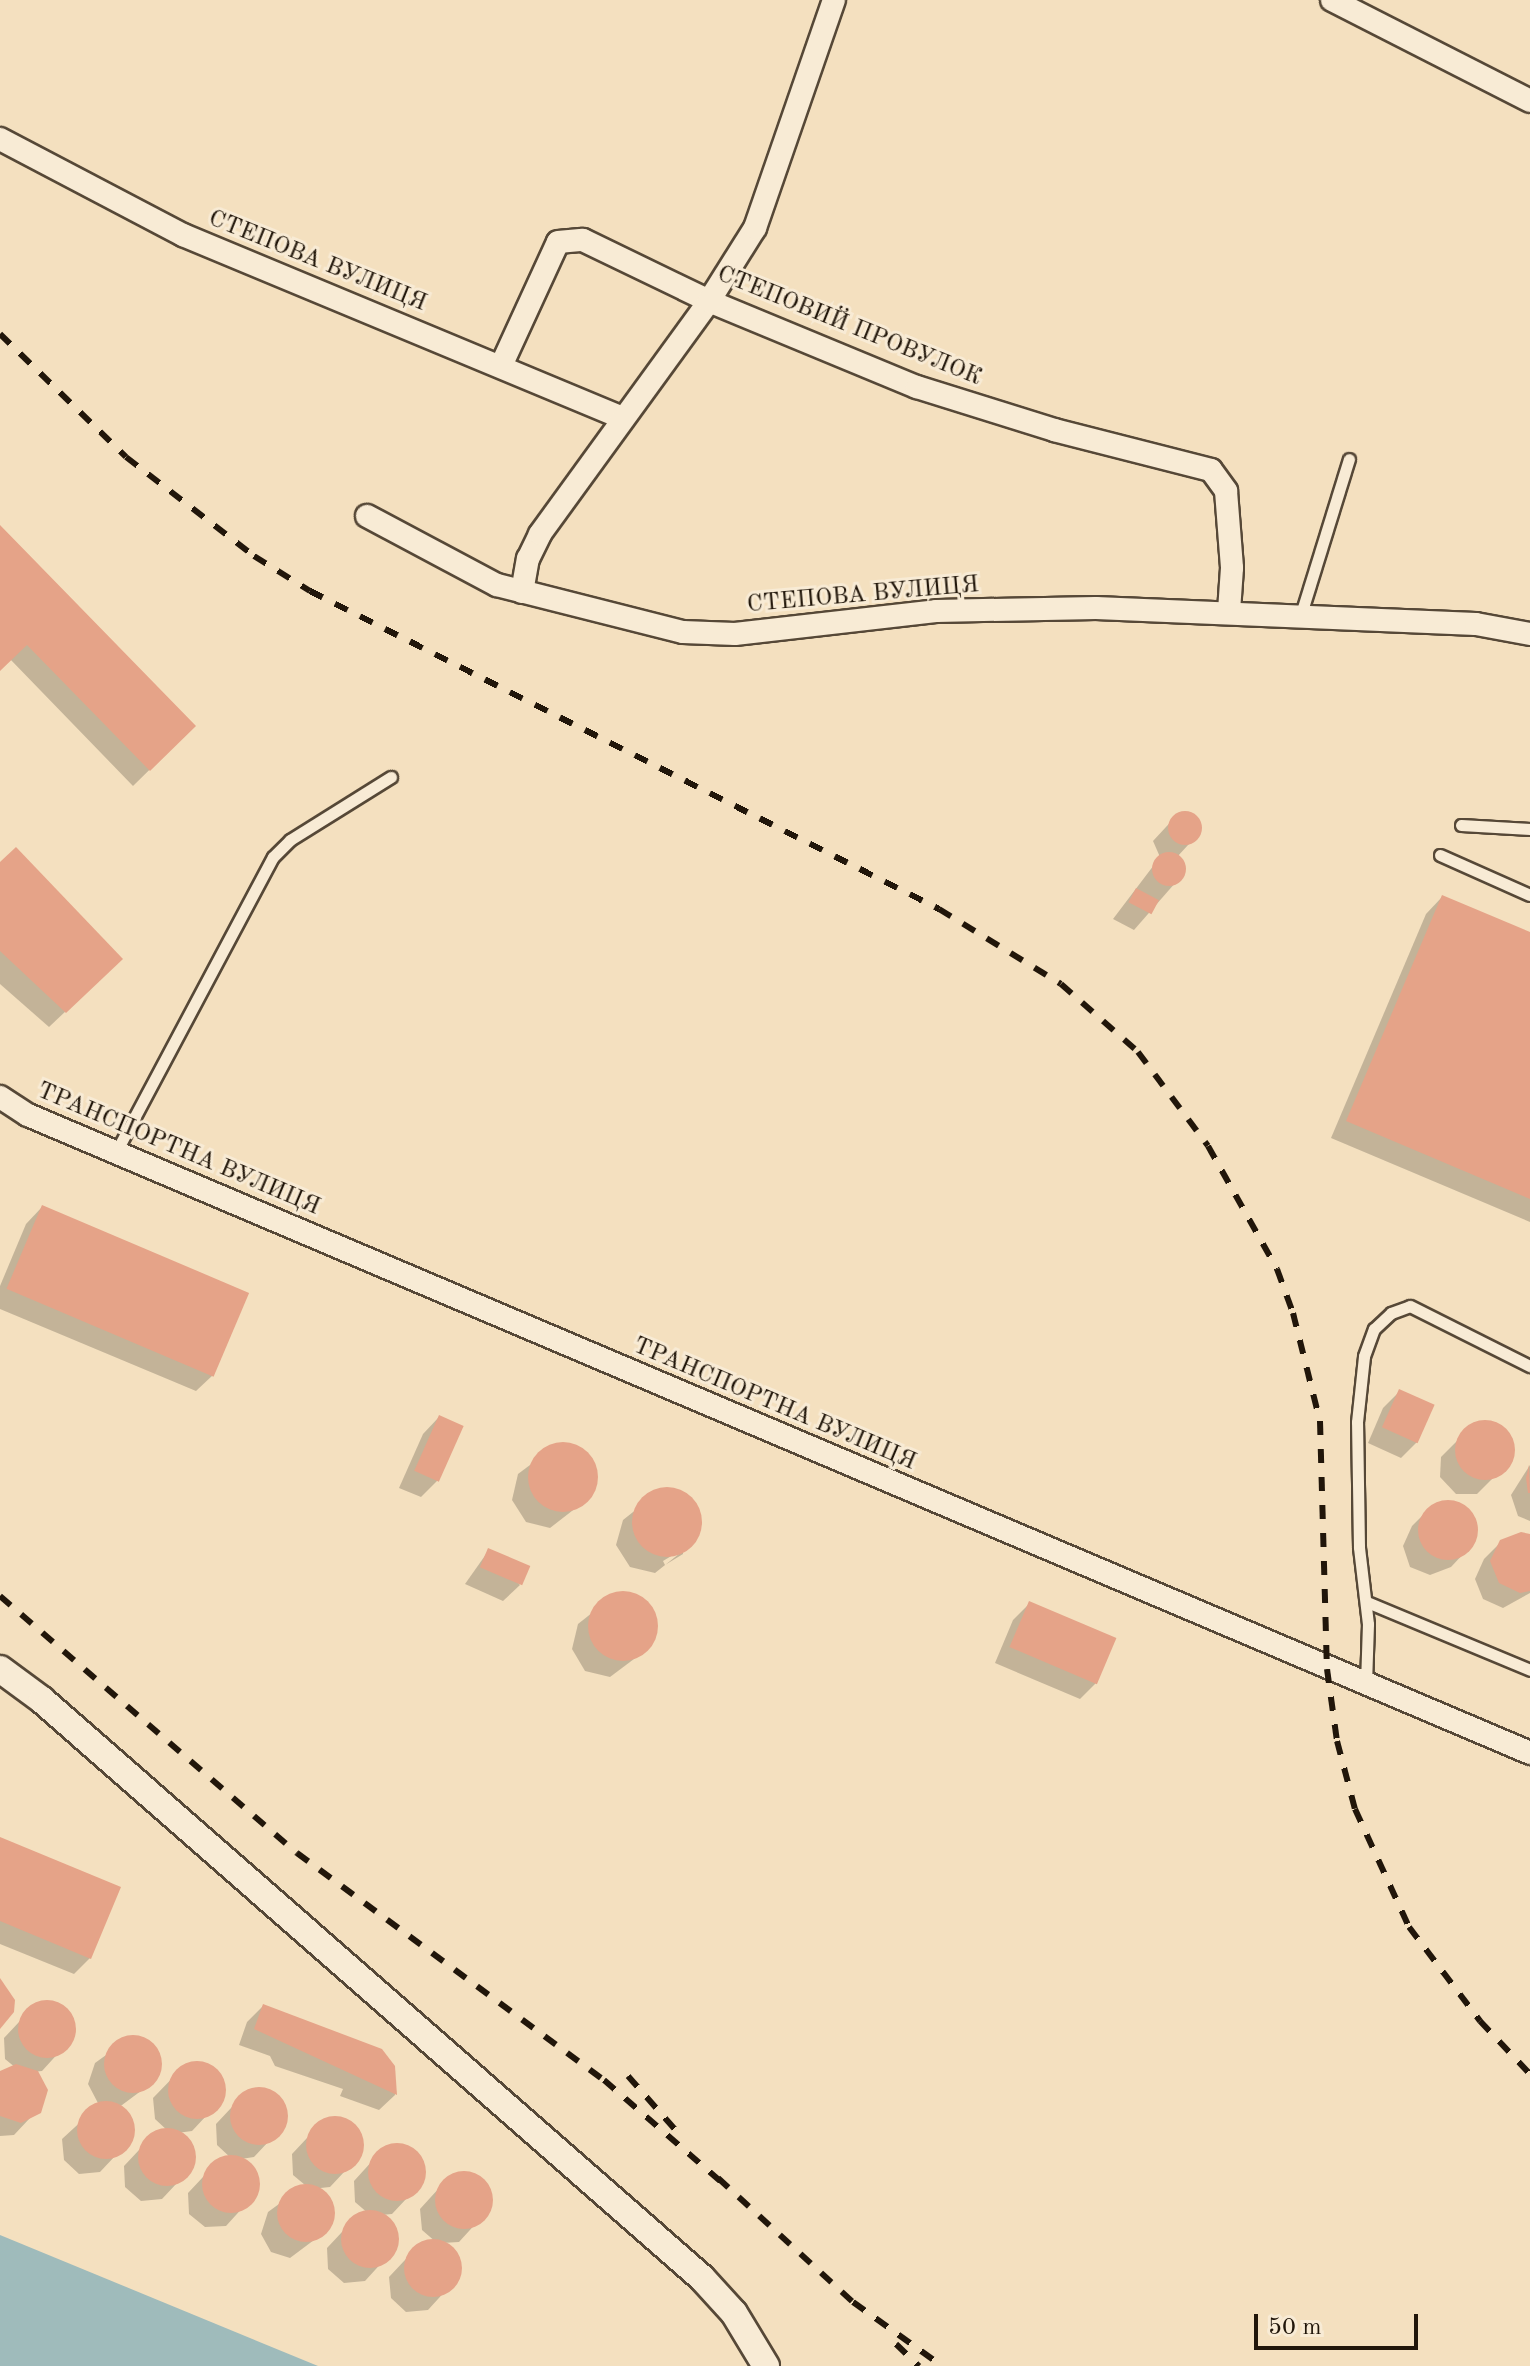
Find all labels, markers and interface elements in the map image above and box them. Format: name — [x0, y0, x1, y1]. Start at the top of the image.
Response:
street label: СТЕПОВА ВУЛИЦЯ — [204, 205, 430, 319]
street label: СТЕПОВИЙ ПРОВУЛОК — [712, 261, 986, 393]
street label: СТЕПОВА ВУЛИЦЯ — [746, 572, 980, 620]
street label: ТРАНСПОРТНА ВУЛИЦЯ — [32, 1077, 324, 1223]
street label: ТРАНСПОРТНА ВУЛИЦЯ — [628, 1332, 920, 1478]
scale bar — [1258, 2298, 1422, 2348]
text: 50 m — [1268, 2316, 1322, 2340]

